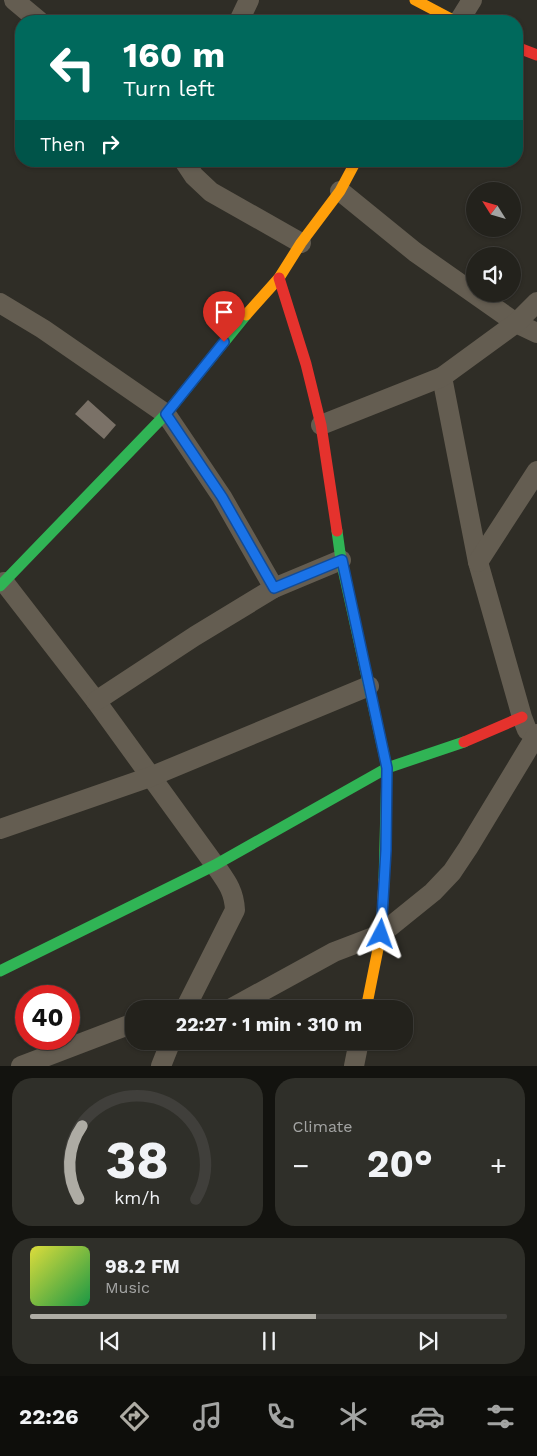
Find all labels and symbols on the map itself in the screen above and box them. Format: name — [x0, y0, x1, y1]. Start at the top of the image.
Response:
north arrow — [466, 182, 521, 238]
pin — [203, 291, 245, 342]
position arrow — [354, 907, 406, 959]
speed limit sign: 40 — [15, 985, 80, 1050]

